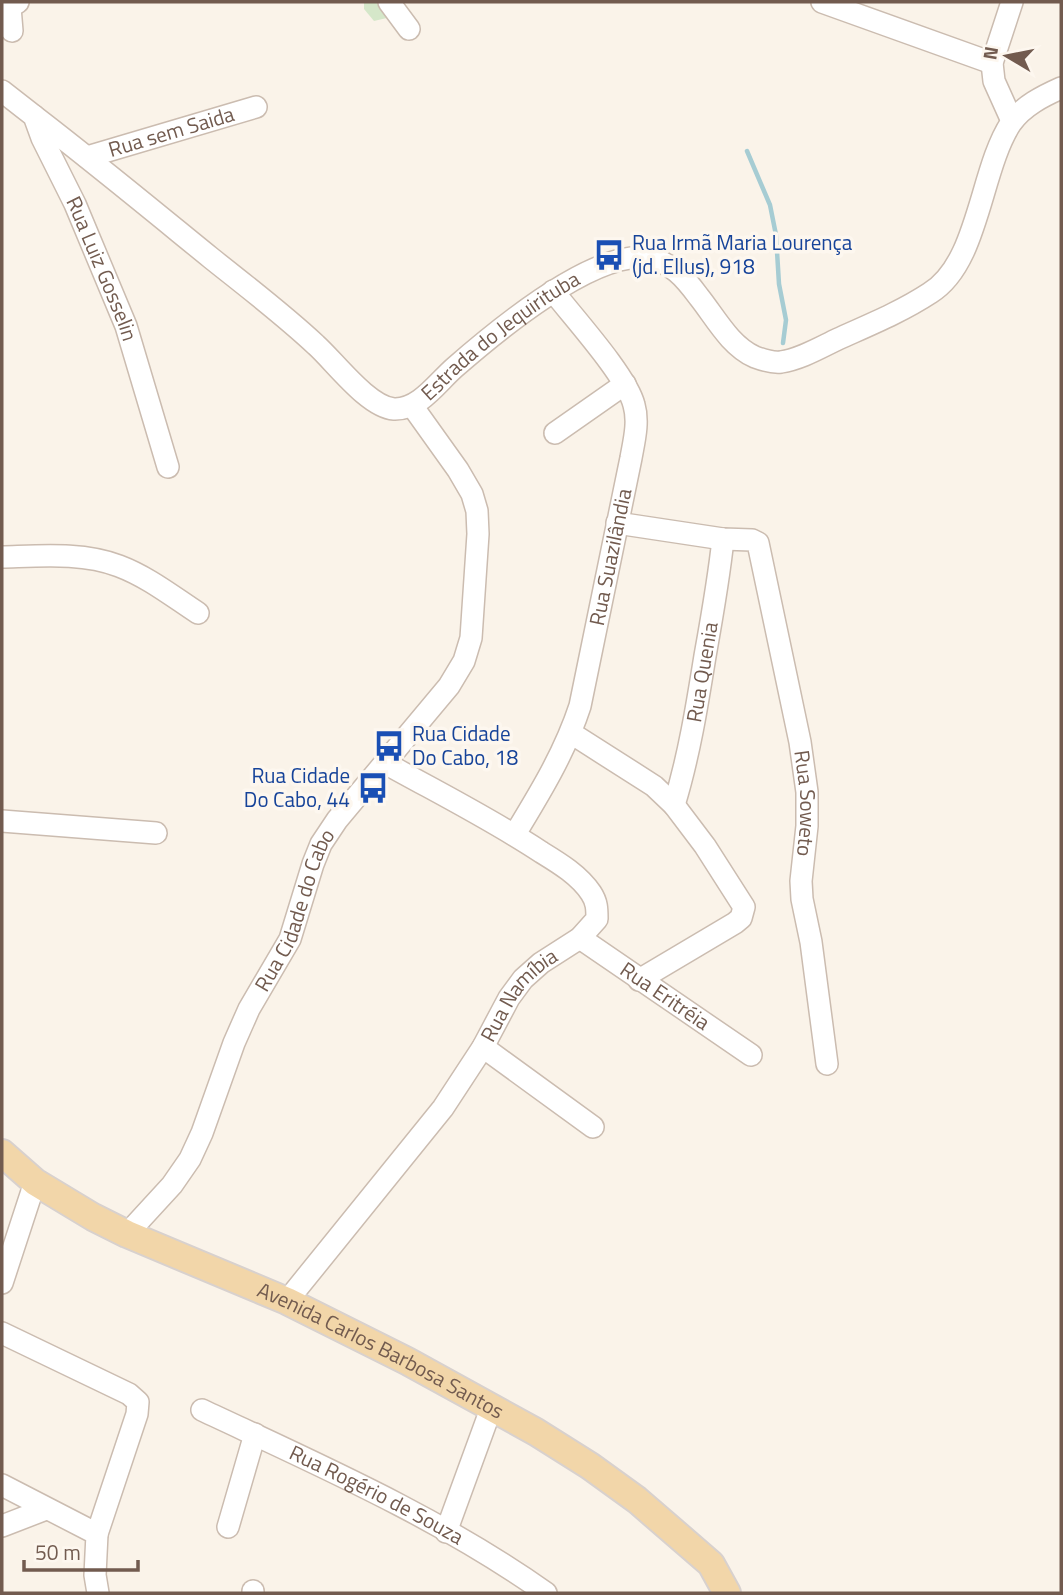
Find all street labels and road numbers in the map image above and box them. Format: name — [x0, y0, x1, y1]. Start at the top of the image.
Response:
street label: Rua sem Saida — [104, 97, 238, 165]
street label: Rua Luiz Gosselin — [59, 190, 147, 345]
street label: Estrada do Jequirituba — [413, 262, 586, 408]
street label: Rua Suazilândia — [580, 485, 639, 628]
street label: Rua Quenia — [677, 619, 726, 725]
street label: Rua Soweto — [786, 748, 824, 858]
street label: Rua Cidade do Cabo — [246, 822, 342, 997]
street label: Rua Namíbia — [472, 939, 564, 1047]
street label: Rua Eritréia — [614, 953, 717, 1038]
street label: Avenida Carlos Barbosa Santos — [253, 1273, 510, 1426]
street label: Rua Rogério de Souza — [284, 1436, 471, 1552]

